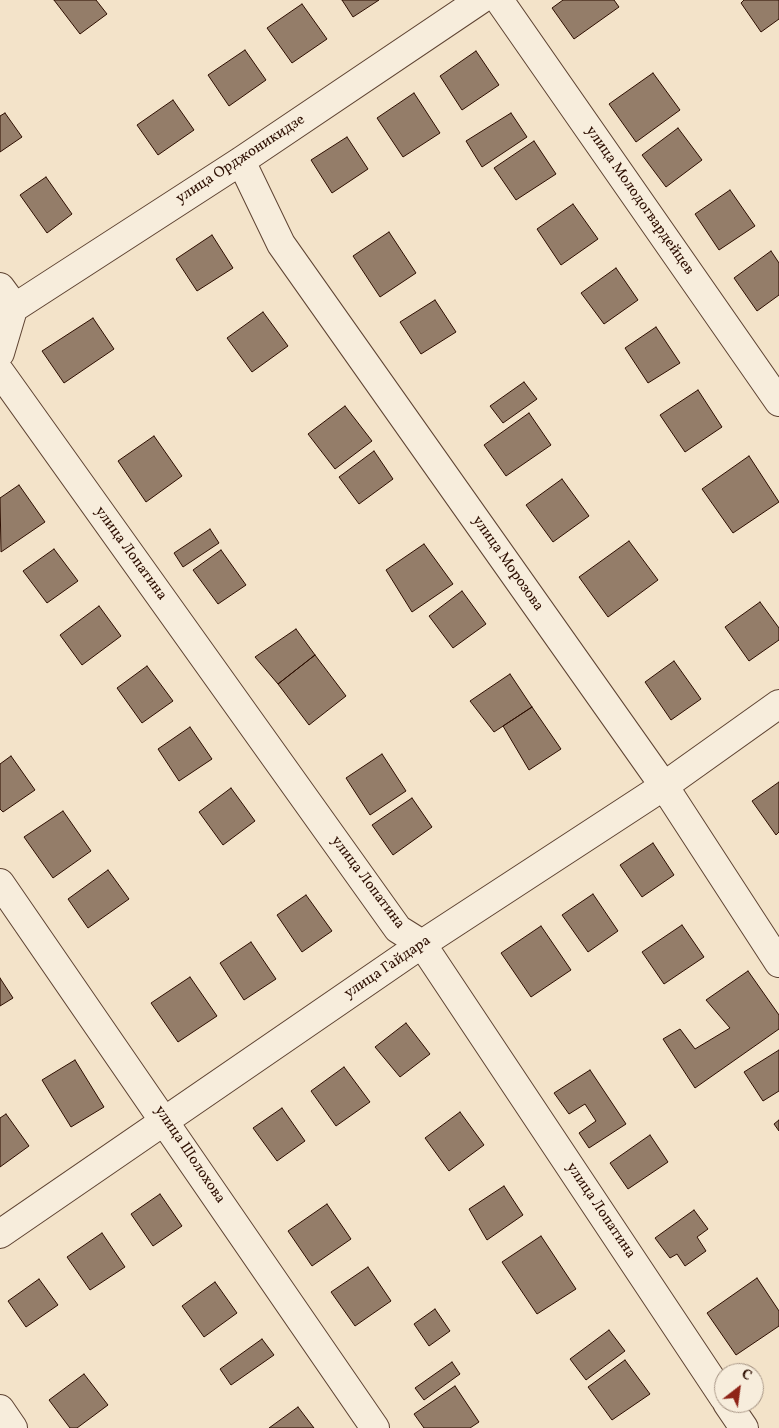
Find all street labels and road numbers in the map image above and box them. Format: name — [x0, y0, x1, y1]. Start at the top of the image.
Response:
street label: улица Орджоникидзе — [173, 112, 309, 208]
street label: улица Молодогвардейцев — [581, 123, 697, 279]
street label: улица Лопатина — [90, 504, 170, 604]
street label: улица Морозова — [467, 513, 547, 615]
street label: улица Лопатина — [326, 833, 408, 933]
street label: улица Гайдара — [341, 932, 435, 1004]
street label: улица Шолохова — [150, 1103, 228, 1207]
street label: улица Лопатина — [561, 1160, 639, 1262]

